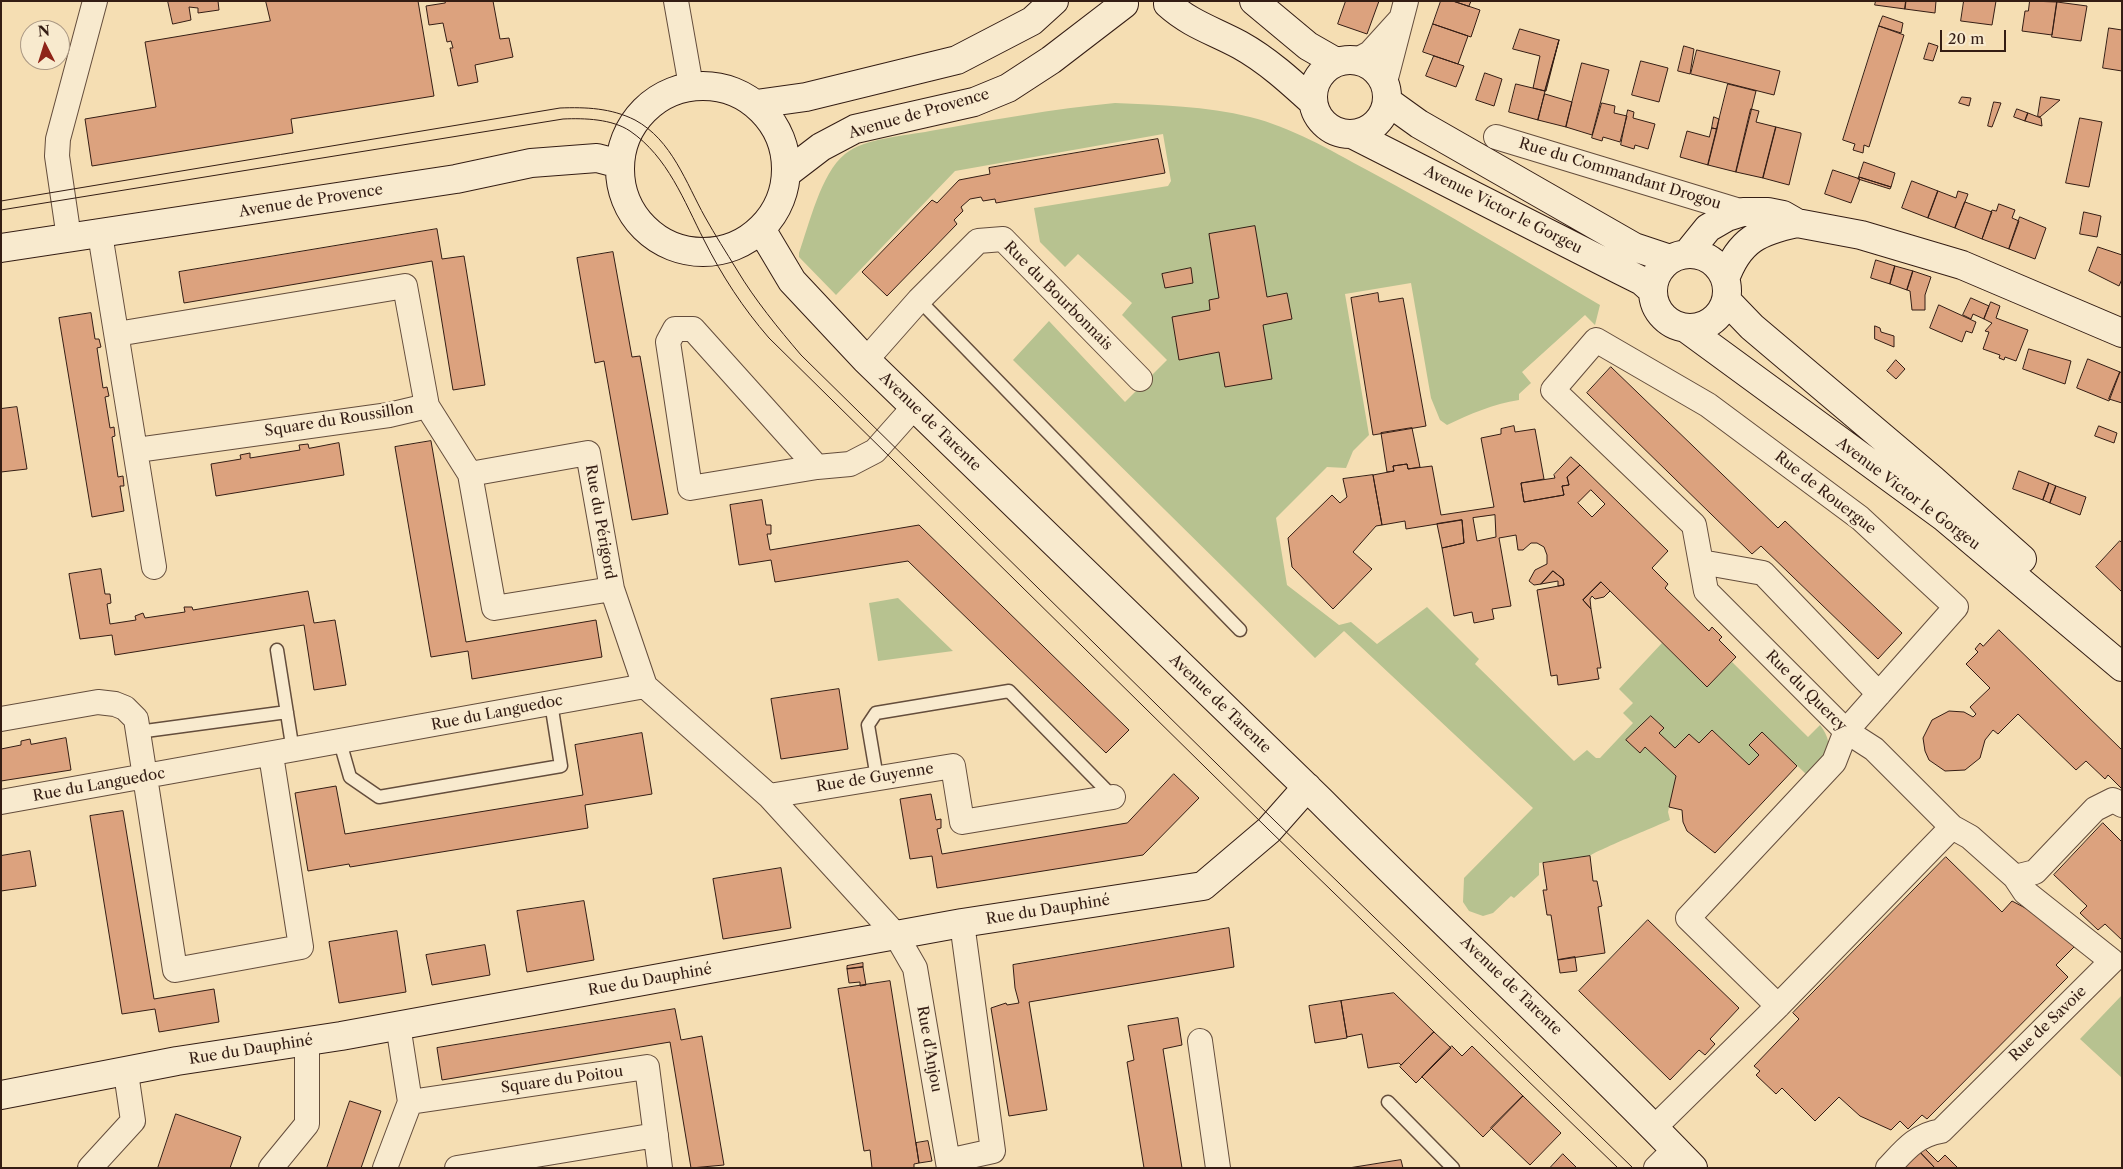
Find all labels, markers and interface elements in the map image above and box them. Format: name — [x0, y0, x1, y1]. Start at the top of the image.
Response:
north arrow — [20, 20, 70, 70]
scale bar — [1943, 20, 2009, 52]
text: N — [37, 22, 51, 41]
text: 20 m — [1948, 29, 1984, 48]
street label: Avenue de Provence — [847, 85, 991, 143]
street label: Rue du Commandant Drogou — [1517, 135, 1723, 213]
street label: Avenue Victor le Gorgeu — [1421, 162, 1585, 258]
street label: Avenue de Provence — [238, 181, 384, 221]
street label: Rue du Bourbonnais — [1000, 238, 1116, 354]
street label: Avenue de Tarente — [875, 369, 985, 475]
street label: Square du Roussillon — [263, 399, 415, 441]
street label: Avenue Victor le Gorgeu — [1833, 434, 1983, 554]
street label: Rue de Rouergue — [1771, 448, 1879, 538]
street label: Rue du Périgord — [581, 463, 619, 581]
street label: Rue du Quercy — [1762, 647, 1850, 735]
street label: Avenue de Tarente — [1165, 651, 1275, 757]
street label: Rue du Languedoc — [430, 691, 564, 735]
street label: Rue de Guyenne — [815, 760, 935, 796]
street label: Rue du Languedoc — [32, 765, 166, 805]
street label: Rue du Dauphiné — [985, 891, 1111, 929]
street label: Avenue de Tarente — [1456, 933, 1566, 1039]
street label: Rue du Dauphiné — [587, 960, 713, 1000]
street label: Rue de Savoie — [2006, 983, 2090, 1065]
street label: Rue d'Anjou — [913, 1004, 945, 1094]
street label: Rue du Dauphiné — [188, 1031, 314, 1069]
street label: Square du Poitou — [500, 1063, 624, 1097]

